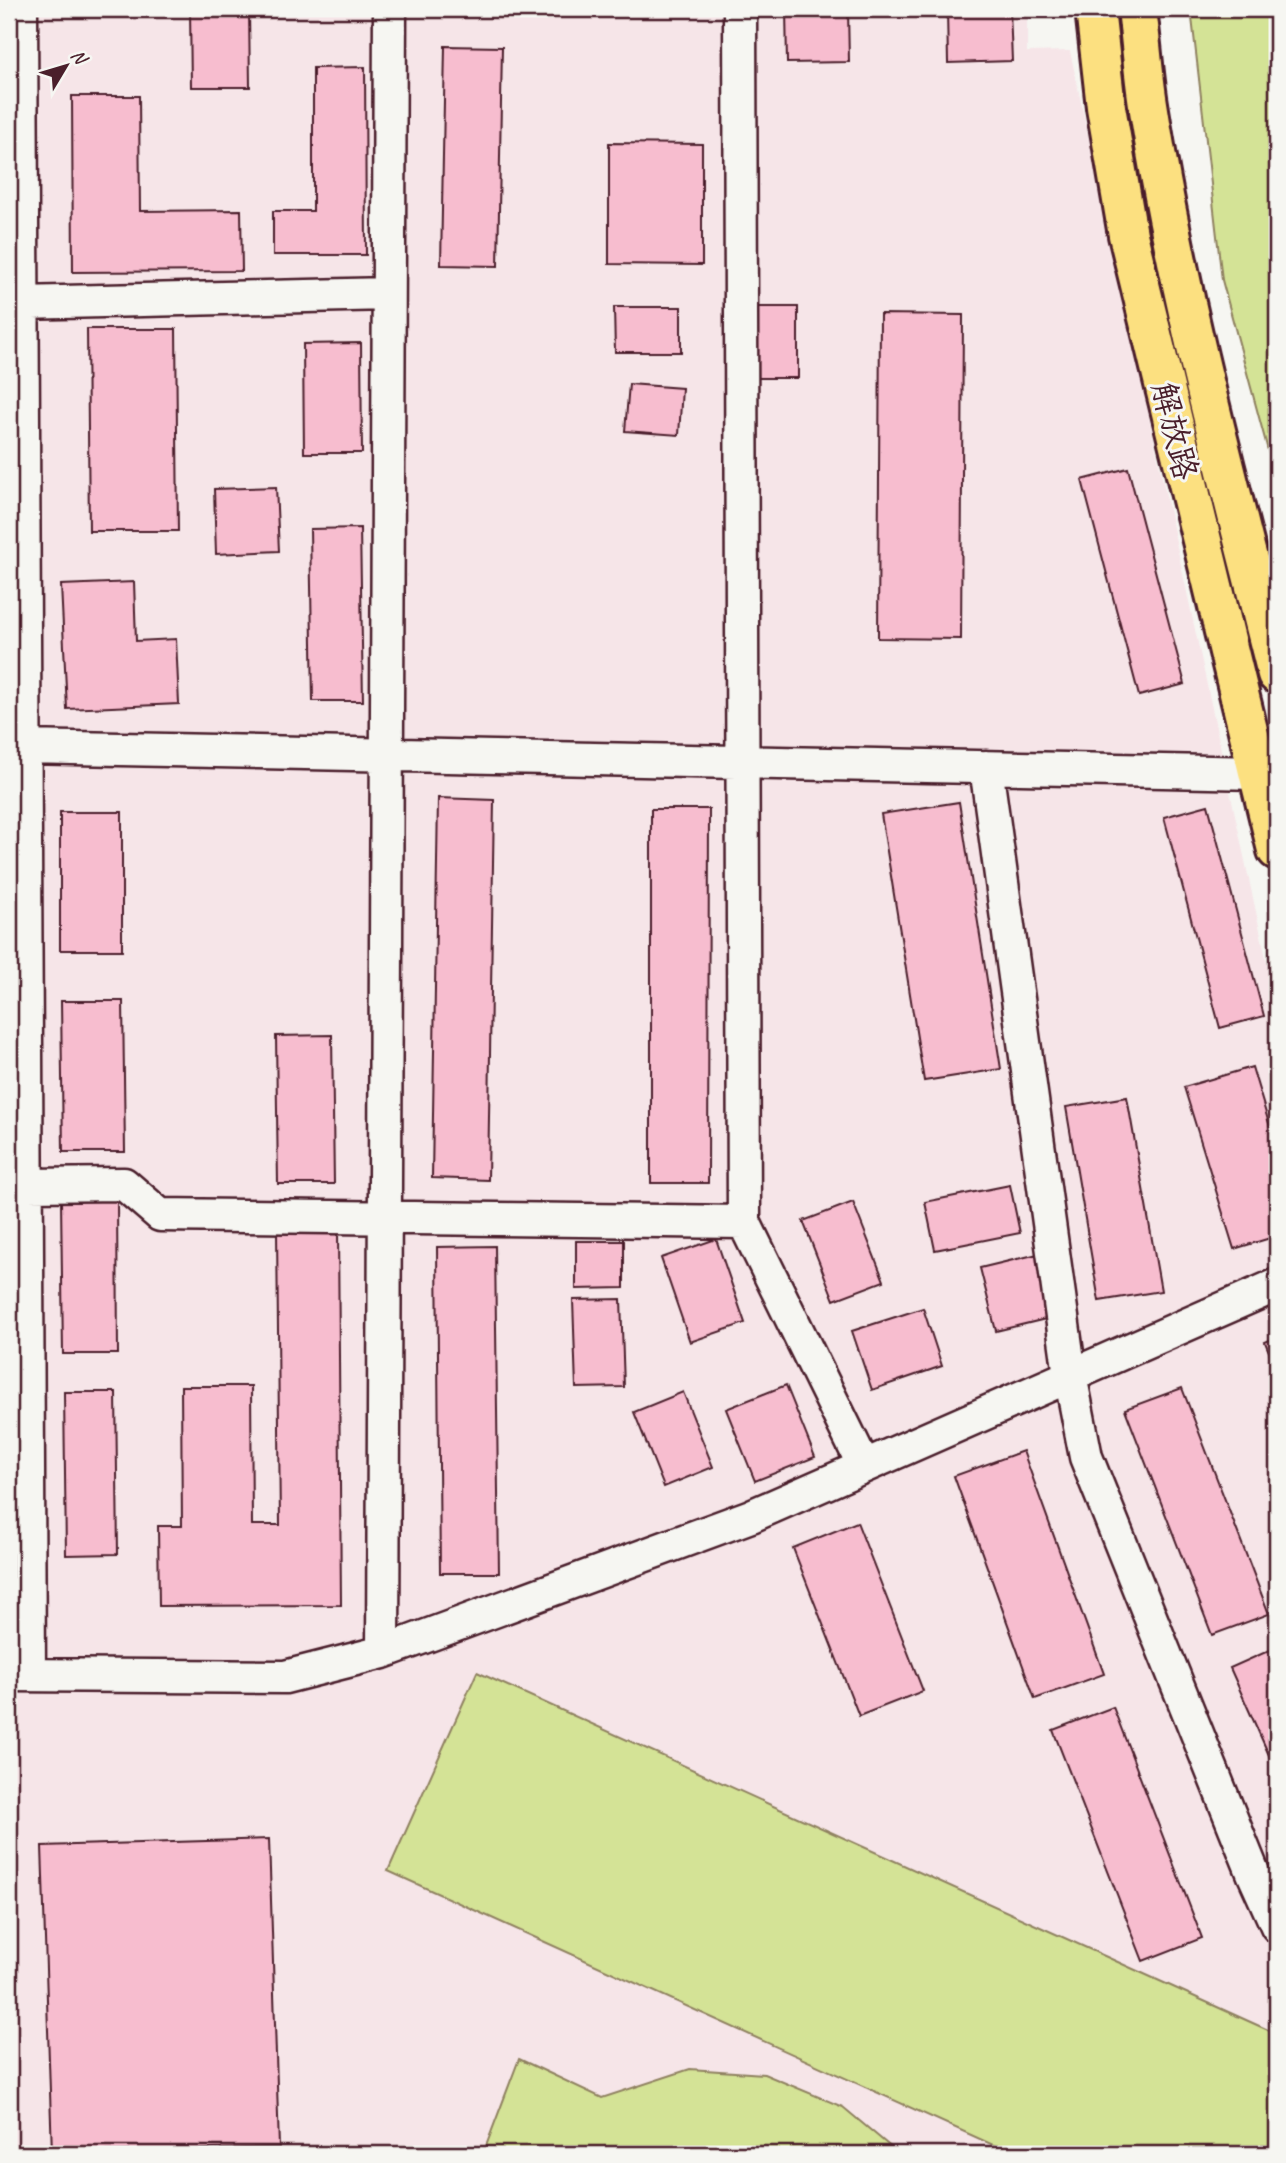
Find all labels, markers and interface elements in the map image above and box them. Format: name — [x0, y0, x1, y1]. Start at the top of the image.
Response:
north arrow — [32, 32, 102, 102]
text: N — [66, 44, 94, 71]
street label: 解放路 — [1143, 378, 1207, 484]

